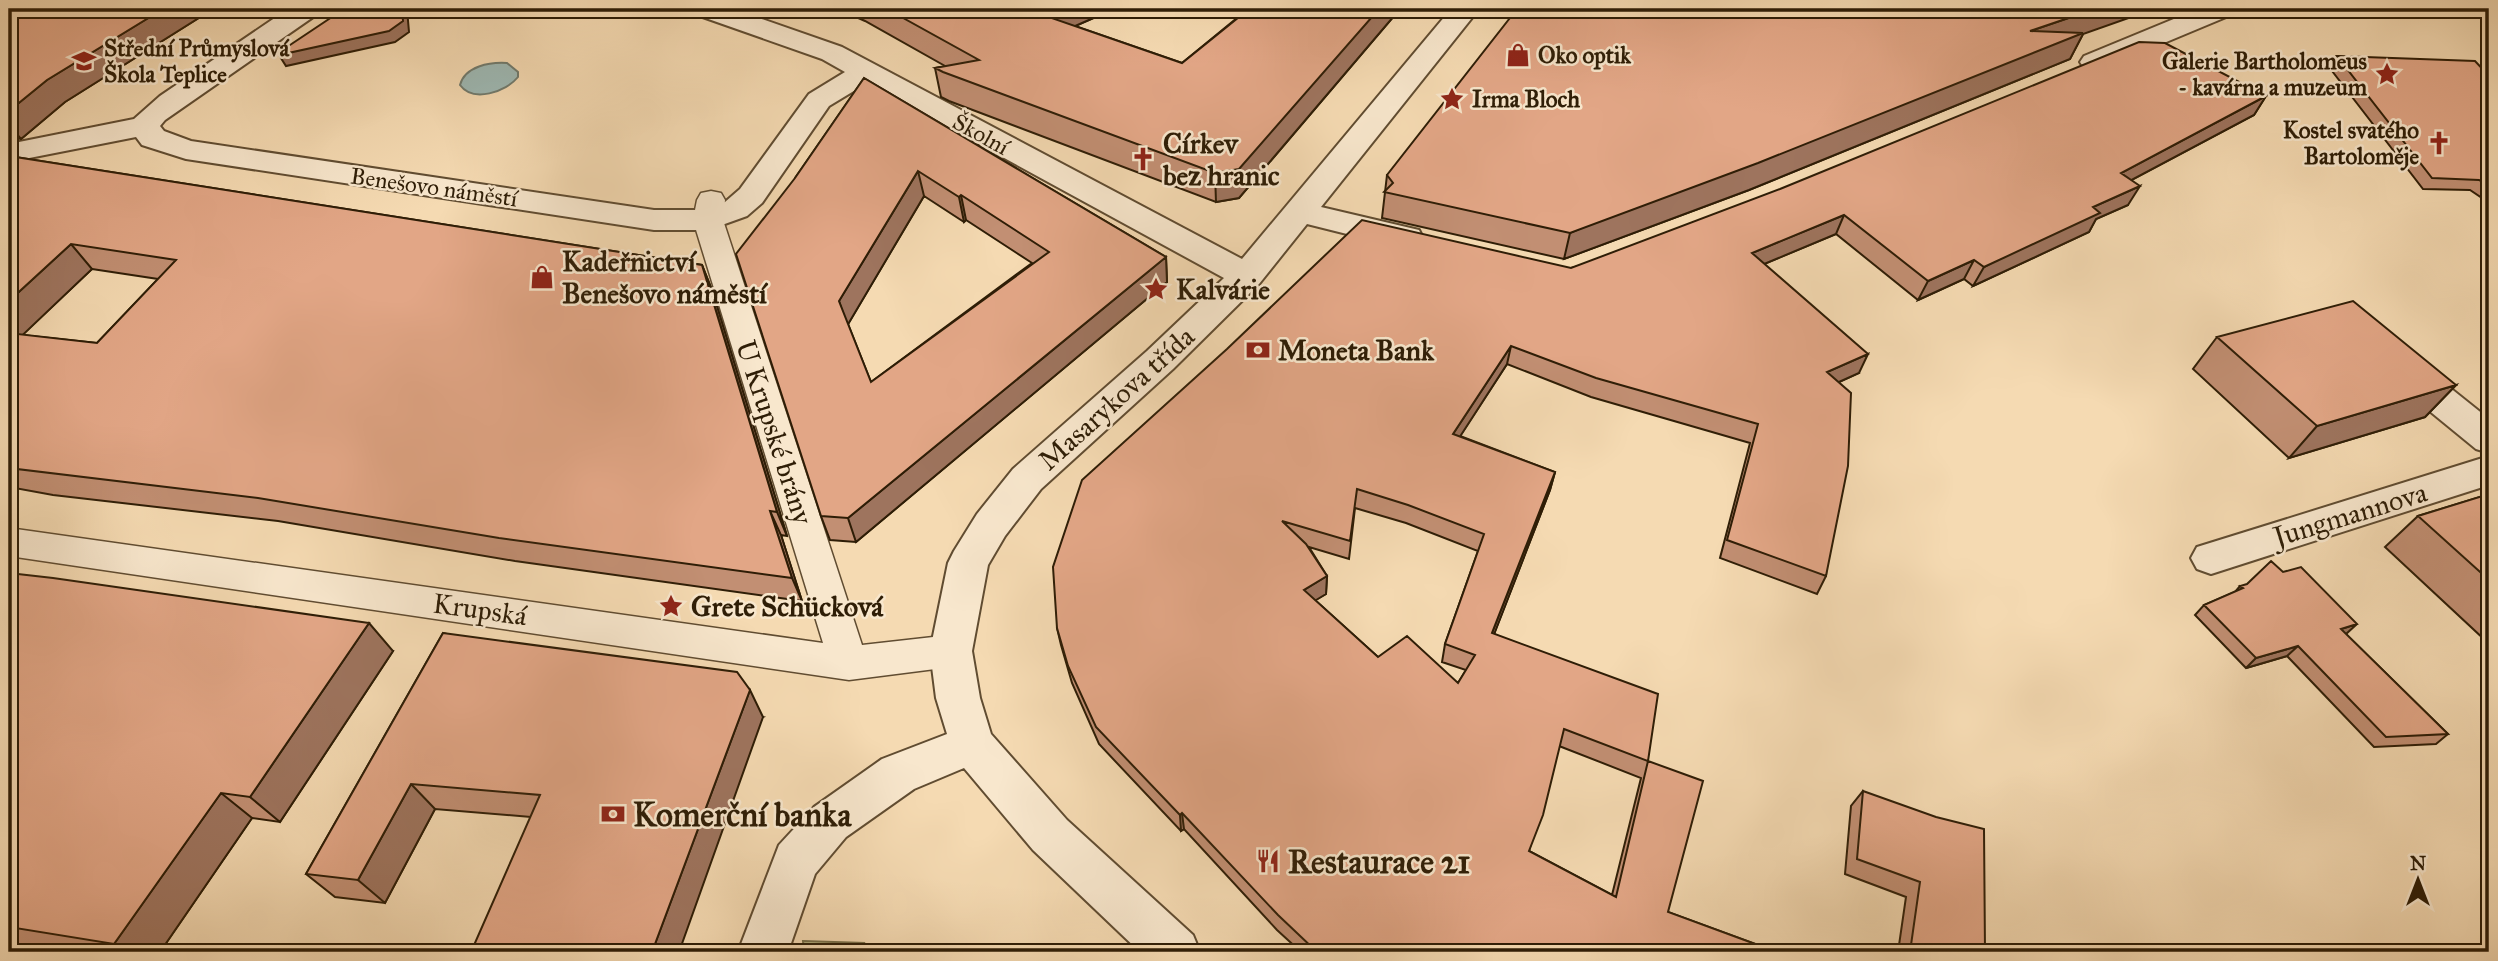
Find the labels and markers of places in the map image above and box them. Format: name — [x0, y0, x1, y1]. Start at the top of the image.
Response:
place label: Střední Průmyslová Škola Teplice — [104, 34, 290, 89]
shop icon: Oko optik — [1504, 41, 1532, 69]
place label: Oko optik — [1538, 41, 1632, 70]
school or university icon: Střední Průmyslová Škola Teplice — [70, 47, 98, 75]
place label: Galerie Bartholomeus - kavárna a muzeum — [2162, 47, 2368, 101]
place icon: Galerie Bartholomeus - kavárna a muzeum — [2373, 60, 2401, 88]
place icon: Irma Bloch — [1438, 85, 1466, 113]
place label: Irma Bloch — [1472, 85, 1580, 113]
place label: Kostel svatého Bartoloměje — [2283, 116, 2419, 171]
place label: Církev bez hranic — [1162, 126, 1280, 193]
church icon: Kostel svatého Bartoloměje — [2425, 129, 2453, 157]
church icon: Církev bez hranic — [1129, 145, 1157, 173]
place label: Kadeřnictví Benešovo náměstí — [562, 244, 769, 311]
shop icon: Kadeřnictví Benešovo náměstí — [528, 263, 556, 291]
place label: Kalvárie — [1176, 272, 1270, 307]
place icon: Kalvárie — [1142, 275, 1170, 303]
place label: Moneta Bank — [1278, 333, 1435, 368]
bank icon: Moneta Bank — [1244, 336, 1272, 364]
place label: Grete Schücková — [691, 589, 884, 624]
place icon: Grete Schücková — [657, 592, 685, 620]
place label: Komerční banka — [633, 795, 852, 835]
bank icon: Komerční banka — [599, 800, 627, 828]
place label: Restaurace 21 — [1288, 842, 1470, 882]
restaurant icon: Restaurace 21 — [1254, 847, 1282, 875]

